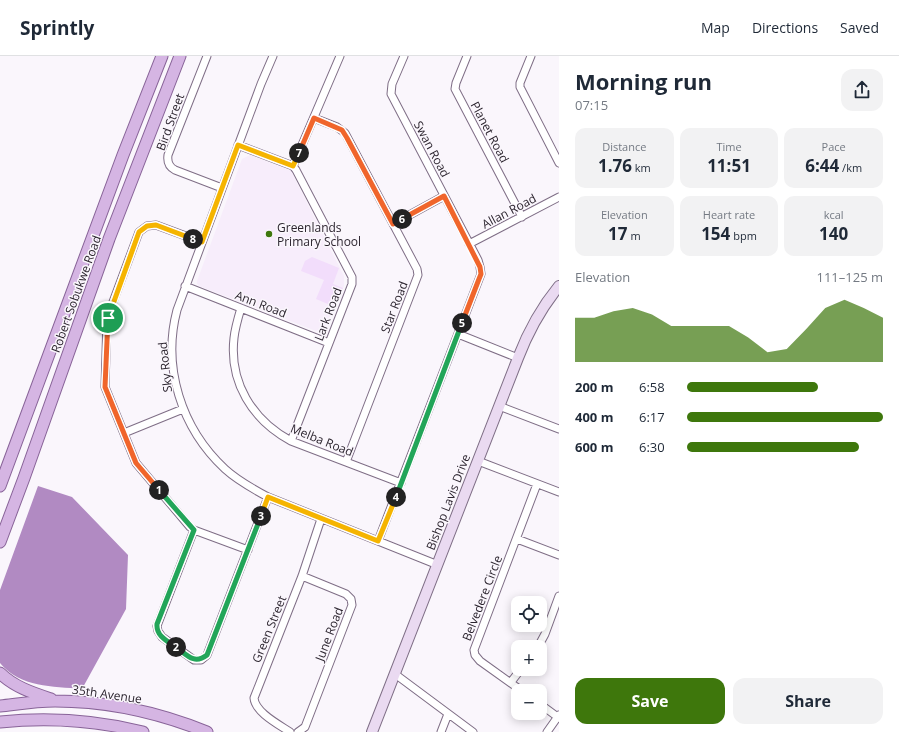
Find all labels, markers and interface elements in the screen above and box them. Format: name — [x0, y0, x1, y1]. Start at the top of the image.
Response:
text: Sprintly — [20, 15, 94, 41]
text: Map — [701, 18, 730, 37]
text: Directions — [752, 18, 818, 37]
text: Saved — [840, 18, 879, 37]
text: Morning run — [575, 66, 712, 96]
button: share — [841, 69, 883, 111]
street label: Bird Street — [152, 91, 188, 153]
text: 07:15 — [575, 96, 608, 114]
street label: Planet Road — [467, 98, 513, 166]
street label: Swan Road — [410, 118, 454, 180]
text: Distance — [602, 139, 646, 154]
text: Time — [716, 139, 742, 154]
text: Pace — [822, 139, 846, 154]
pin: 7 — [289, 143, 309, 163]
text: 7 — [296, 145, 302, 160]
text: 1.76 — [598, 154, 632, 177]
text: 11:51 — [707, 154, 751, 177]
text: 6:44 — [805, 154, 839, 177]
text: km — [632, 160, 651, 175]
text: /km — [839, 160, 862, 175]
street label: Allan Road — [479, 190, 539, 232]
text: Elevation — [601, 207, 648, 222]
text: Heart rate — [703, 207, 755, 222]
text: kcal — [824, 207, 844, 222]
pin: 6 — [392, 209, 412, 229]
text: 6 — [399, 211, 405, 226]
place label: Greenlands Primary School — [277, 219, 361, 250]
text: 17 — [608, 222, 628, 245]
text: 154 — [701, 222, 730, 245]
text: 140 — [819, 222, 848, 245]
text: m — [628, 228, 641, 243]
text: bpm — [730, 228, 757, 243]
pin: 8 — [183, 229, 203, 249]
marker: Greenlands Primary School — [264, 229, 274, 239]
text: 8 — [190, 231, 196, 246]
street label: Robert Sobukwe Road — [47, 233, 105, 355]
text: Elevation — [575, 268, 630, 286]
text: 111–125 m — [816, 268, 883, 286]
street label: Star Road — [376, 279, 412, 335]
street label: Lark Road — [310, 285, 346, 343]
street label: Ann Road — [233, 286, 289, 322]
pin — [91, 301, 125, 335]
icon: arrive — [97, 307, 119, 329]
pin: 5 — [452, 313, 472, 333]
text: 5 — [459, 315, 465, 330]
street label: Sky Road — [154, 341, 176, 393]
text: 200 m — [575, 378, 613, 396]
text: 6:58 — [639, 378, 665, 396]
text: 400 m — [575, 408, 613, 426]
text: 6:17 — [639, 408, 665, 426]
street label: Melba Road — [288, 420, 356, 460]
text: 600 m — [575, 438, 613, 456]
text: 6:30 — [639, 438, 665, 456]
street label: Bishop Lavis Drive — [422, 451, 474, 553]
pin: 1 — [149, 480, 169, 500]
text: 1 — [156, 482, 162, 497]
pin: 4 — [386, 487, 406, 507]
text: 4 — [393, 489, 399, 504]
pin: 3 — [251, 506, 271, 526]
text: 3 — [258, 508, 264, 523]
street label: Belvedere Circle — [458, 553, 506, 643]
street label: Green Street — [248, 593, 290, 665]
map controls — [511, 596, 547, 720]
button: locate — [511, 596, 547, 632]
street label: June Road — [311, 605, 347, 664]
pin: 2 — [166, 637, 186, 657]
text: 2 — [173, 639, 179, 654]
button: + — [511, 640, 547, 676]
button: Save — [575, 678, 725, 724]
button: Share — [733, 678, 883, 724]
street label: 35th Avenue — [71, 681, 143, 707]
button: − — [511, 684, 547, 720]

